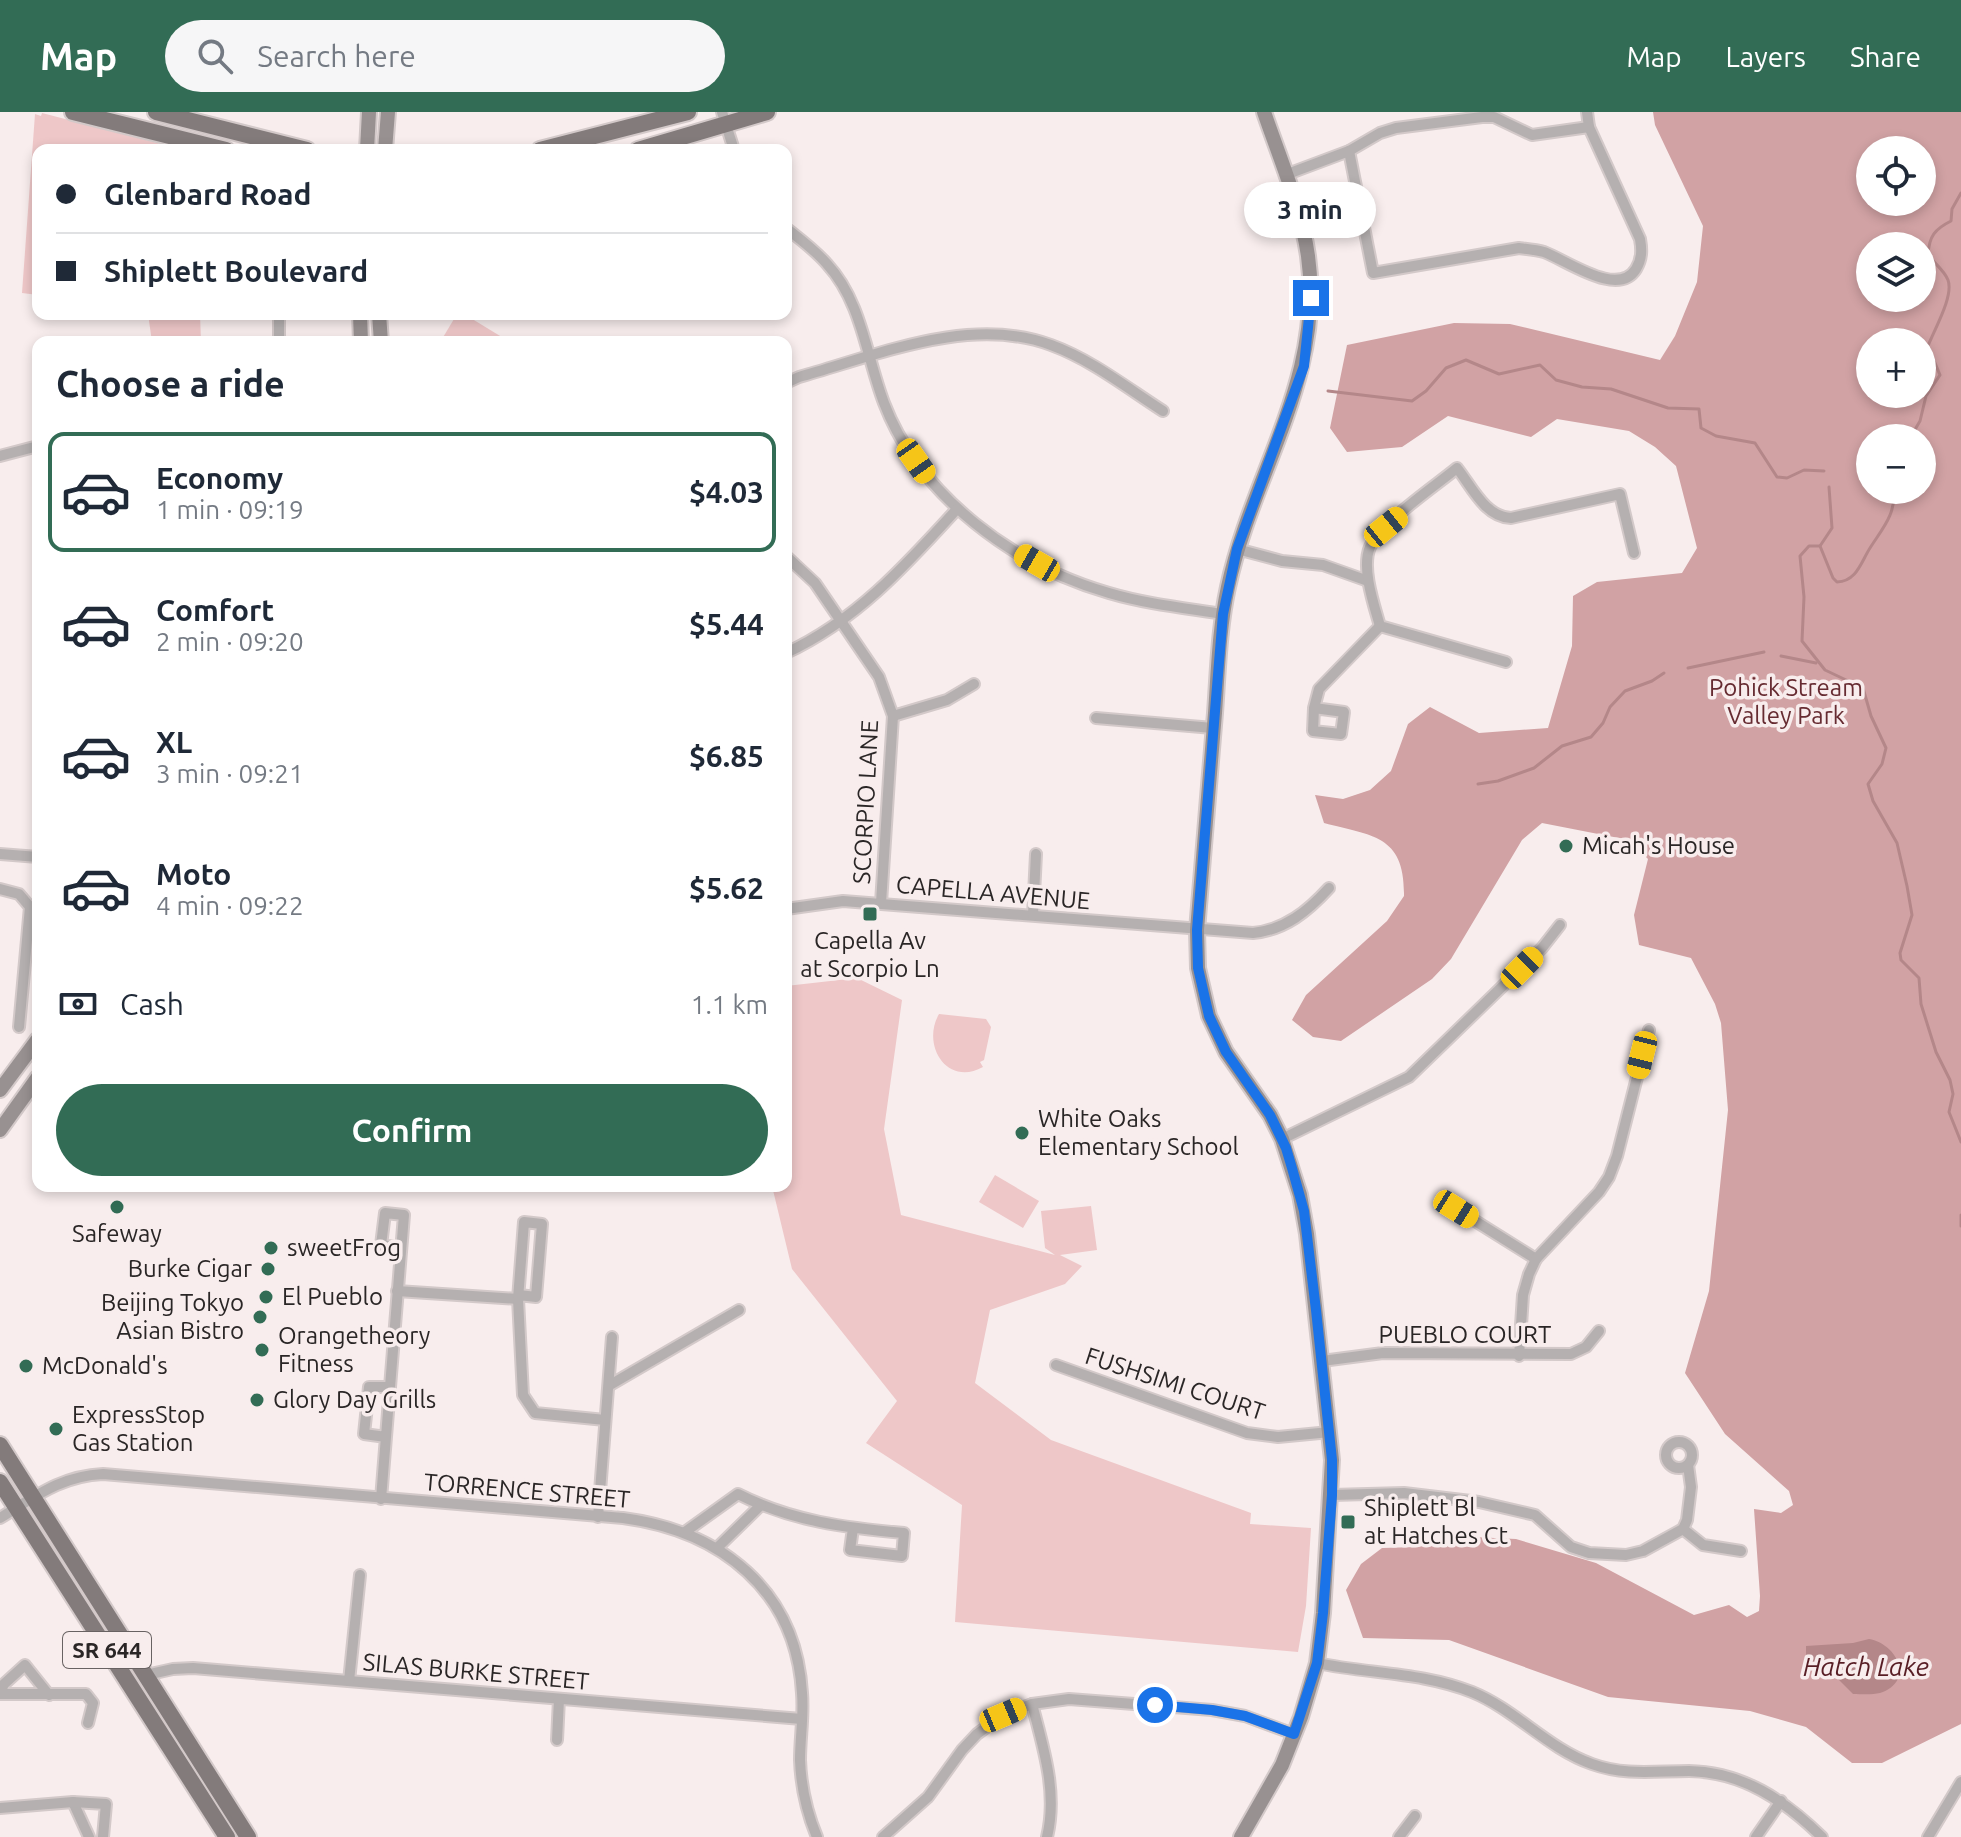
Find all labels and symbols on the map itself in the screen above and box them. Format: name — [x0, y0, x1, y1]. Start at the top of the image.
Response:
callout: 3 min — [1245, 182, 1377, 238]
route end — [1293, 280, 1329, 316]
car — [892, 434, 940, 488]
car — [1360, 503, 1412, 551]
car — [1010, 541, 1064, 585]
park label: Pohick Stream Valley Park — [1709, 674, 1863, 729]
street label: SCORPIO LANE — [848, 719, 883, 885]
place label: Micah's House — [1582, 832, 1735, 859]
marker: Micah's House — [1557, 837, 1575, 855]
street label: CAPELLA AVENUE — [895, 871, 1091, 914]
marker: Capella Av at Scorpio Ln — [861, 905, 879, 923]
place label: Capella Av at Scorpio Ln — [800, 927, 940, 982]
car — [1497, 943, 1547, 993]
car — [1625, 1029, 1659, 1081]
place label: White Oaks Elementary School — [1038, 1105, 1239, 1160]
marker: White Oaks Elementary School — [1013, 1124, 1031, 1142]
car — [1429, 1186, 1483, 1232]
marker: Safeway — [108, 1198, 126, 1216]
place label: Safeway — [72, 1220, 162, 1247]
place label: sweetFrog — [287, 1234, 401, 1261]
marker: sweetFrog — [262, 1239, 280, 1257]
place label: Burke Cigar — [128, 1255, 252, 1282]
marker: Burke Cigar — [259, 1260, 277, 1278]
place label: El Pueblo — [282, 1283, 383, 1310]
marker: El Pueblo — [257, 1288, 275, 1306]
place label: Beijing Tokyo Asian Bistro — [101, 1289, 244, 1344]
marker: Beijing Tokyo Asian Bistro — [251, 1308, 269, 1326]
street label: PUEBLO COURT — [1379, 1321, 1551, 1348]
place label: Orangetheory Fitness — [278, 1322, 431, 1377]
marker: Orangetheory Fitness — [253, 1341, 271, 1359]
street label: FUSHSIMI COURT — [1082, 1342, 1268, 1425]
place label: McDonald's — [42, 1352, 168, 1379]
marker: McDonald's — [17, 1357, 35, 1375]
place label: Glory Day Grills — [273, 1386, 436, 1413]
marker: Glory Day Grills — [248, 1391, 266, 1409]
place label: ExpressStop Gas Station — [72, 1401, 205, 1456]
marker: ExpressStop Gas Station — [47, 1420, 65, 1438]
street label: TORRENCE STREET — [423, 1468, 631, 1513]
place label: Shiplett Bl at Hatches Ct — [1364, 1494, 1508, 1549]
marker: Shiplett Bl at Hatches Ct — [1339, 1513, 1357, 1531]
road number: SR 644 — [63, 1632, 151, 1668]
street label: SILAS BURKE STREET — [362, 1648, 590, 1695]
water label: Hatch Lake — [1803, 1652, 1929, 1681]
route start — [1137, 1687, 1173, 1723]
car — [976, 1695, 1030, 1735]

